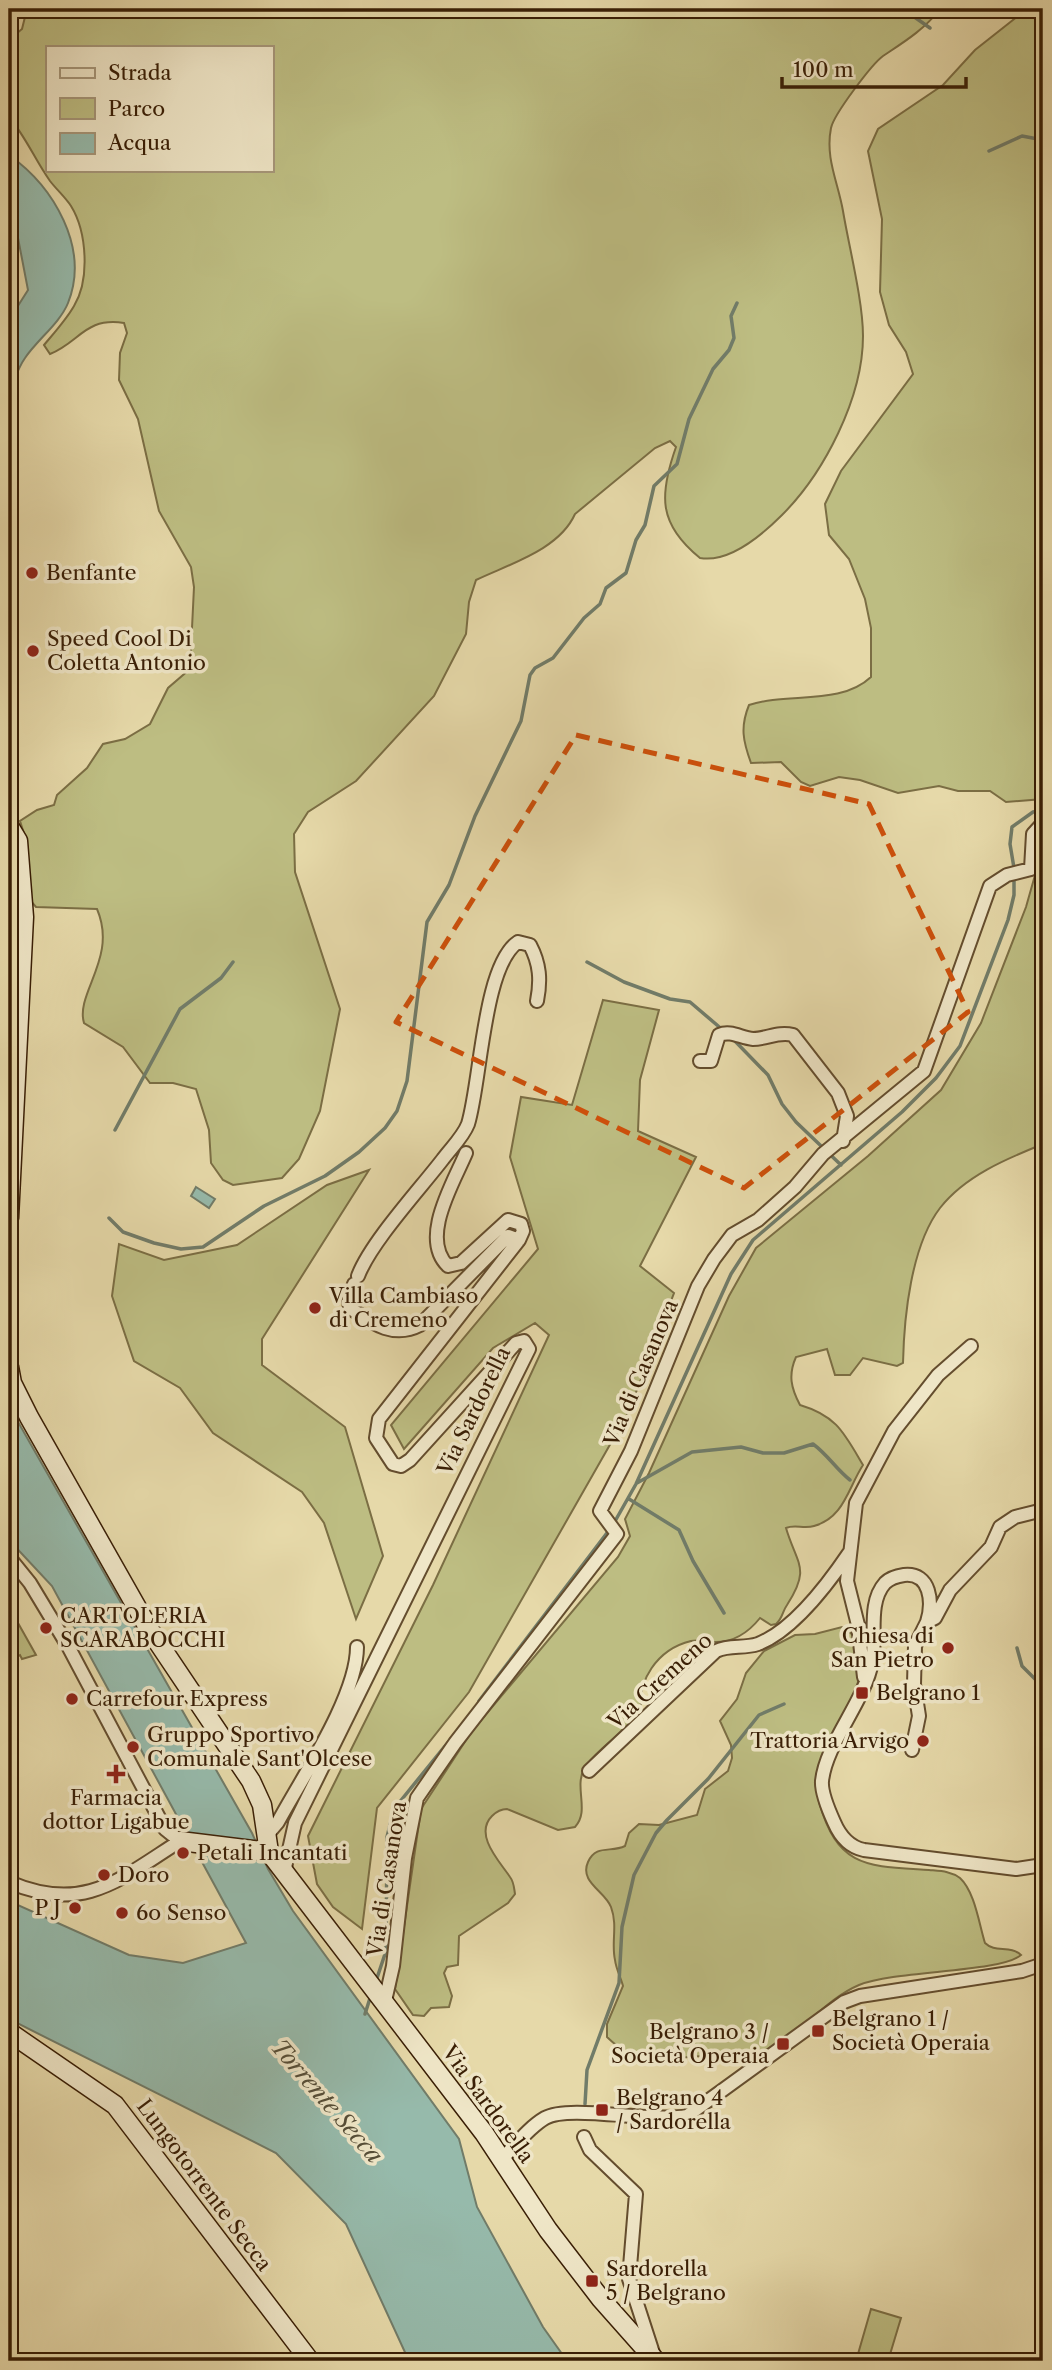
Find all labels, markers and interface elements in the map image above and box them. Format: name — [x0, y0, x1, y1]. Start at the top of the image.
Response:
legend — [46, 46, 273, 172]
scale bar — [782, 46, 966, 90]
text: 100 m — [793, 57, 854, 82]
text: Strada — [108, 60, 173, 85]
text: Parco — [108, 96, 165, 121]
text: Acqua — [107, 130, 172, 155]
place label: Benfante — [46, 560, 136, 585]
marker: Benfante — [24, 565, 40, 581]
place label: Speed Cool Di Coletta Antonio — [47, 626, 206, 675]
marker: Speed Cool Di Coletta Antonio — [25, 643, 41, 659]
place label: Villa Cambiaso di Cremeno — [328, 1283, 478, 1332]
street label: Via di Casanova — [598, 1295, 683, 1451]
marker: Villa Cambiaso di Cremeno — [307, 1300, 323, 1316]
street label: Via Sardorella — [431, 1342, 516, 1480]
place label: CARTOLERIA SCARABOCCHI — [60, 1603, 226, 1652]
marker: CARTOLERIA SCARABOCCHI — [38, 1620, 54, 1636]
place label: Chiesa di San Pietro — [831, 1623, 934, 1672]
street label: Via Cremeno — [602, 1627, 717, 1735]
marker: Chiesa di San Pietro — [940, 1640, 956, 1656]
place label: Belgrano 1 — [876, 1680, 980, 1705]
marker: Belgrano 1 — [854, 1685, 870, 1701]
place label: Carrefour Express — [86, 1686, 268, 1711]
marker: Carrefour Express — [64, 1691, 80, 1707]
place label: Gruppo Sportivo Comunale Sant'Olcese — [147, 1722, 372, 1771]
place label: Trattoria Arvigo — [750, 1728, 909, 1753]
marker: Trattoria Arvigo — [915, 1733, 931, 1749]
marker: Gruppo Sportivo Comunale Sant'Olcese — [125, 1739, 141, 1755]
marker: Farmacia dottor Ligabue — [108, 1766, 124, 1782]
place label: Farmacia dottor Ligabue — [42, 1785, 190, 1834]
street label: Via di Casanova — [362, 1798, 411, 1960]
place label: Petali Incantati — [197, 1840, 347, 1865]
marker: Petali Incantati — [175, 1845, 191, 1861]
place label: Doro — [118, 1862, 169, 1887]
marker: Doro — [96, 1867, 112, 1883]
place label: P J — [34, 1895, 61, 1920]
marker: P J — [67, 1900, 83, 1916]
place label: 6o Senso — [136, 1900, 226, 1925]
marker: 6o Senso — [114, 1905, 130, 1921]
place label: Belgrano 1 / Società Operaia — [832, 2006, 991, 2055]
place label: Belgrano 3 / Società Operaia — [611, 2019, 770, 2068]
marker: Belgrano 1 / Società Operaia — [810, 2023, 826, 2039]
water label: Torrente Secca — [266, 2033, 389, 2169]
marker: Belgrano 3 / Società Operaia — [775, 2036, 791, 2052]
street label: Via Sardorella — [437, 2039, 540, 2168]
place label: Belgrano 4 / Sardorella — [616, 2085, 732, 2134]
street label: Lungotorrente Secca — [132, 2094, 278, 2276]
marker: Belgrano 4 / Sardorella — [594, 2102, 610, 2118]
place label: Sardorella 5 / Belgrano — [606, 2256, 726, 2305]
marker: Sardorella 5 / Belgrano — [584, 2273, 600, 2289]

